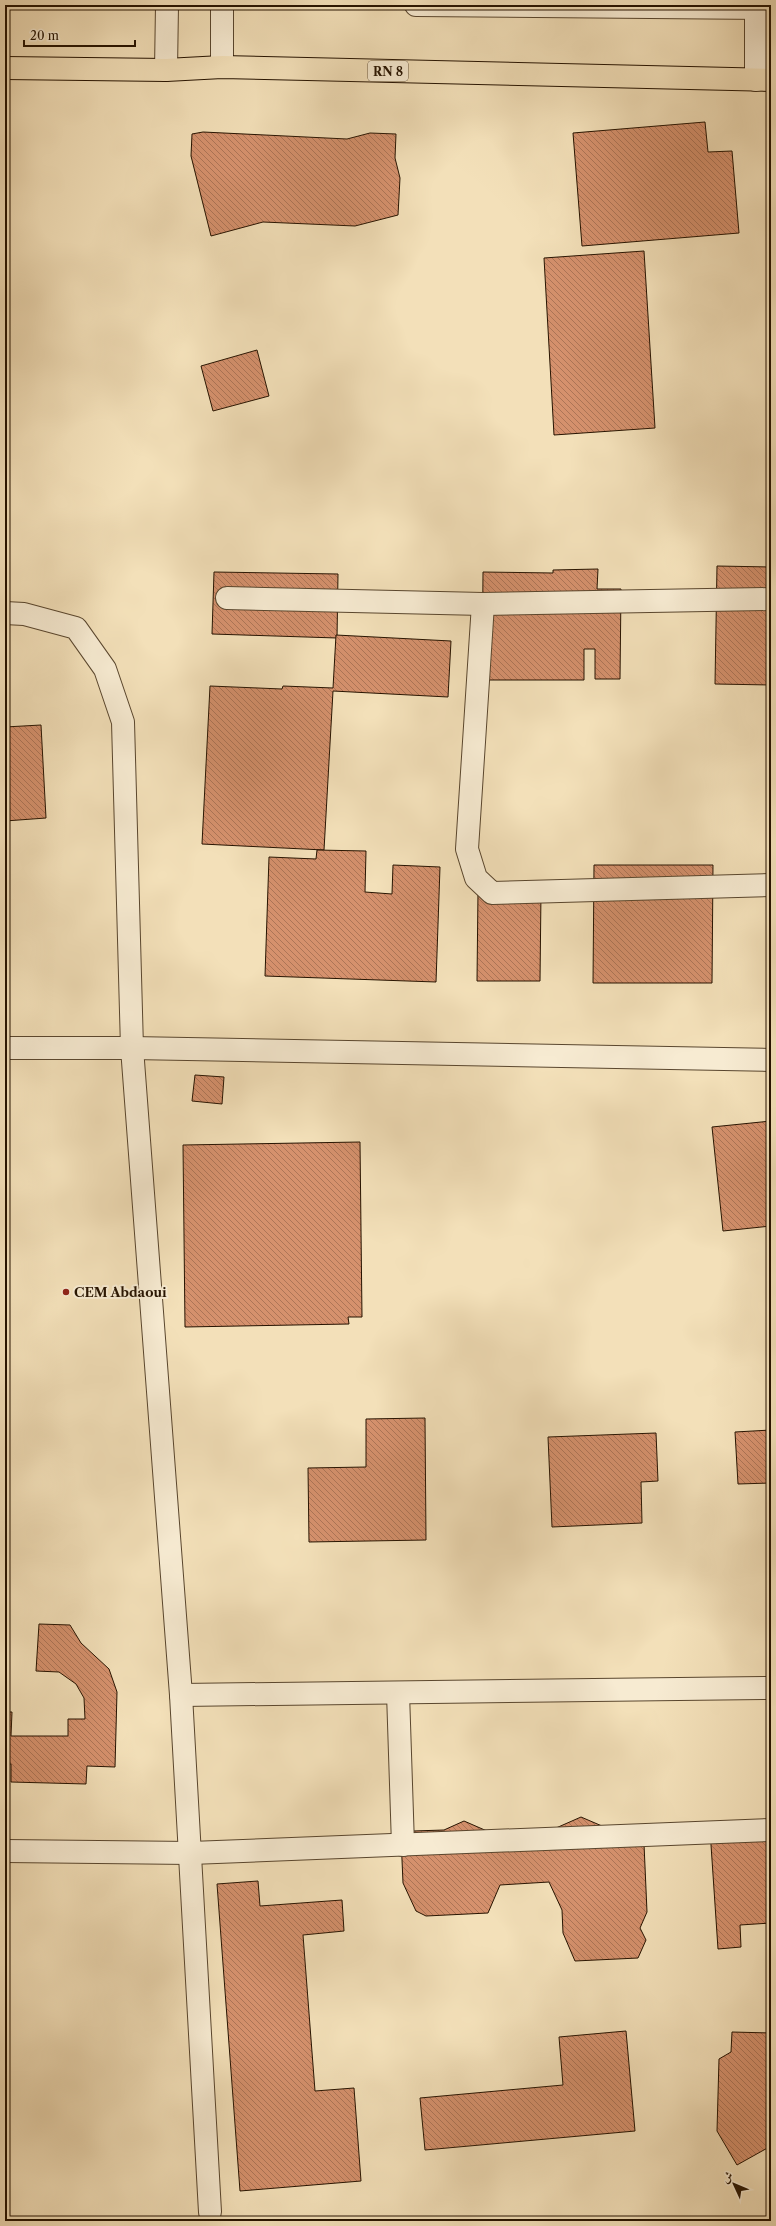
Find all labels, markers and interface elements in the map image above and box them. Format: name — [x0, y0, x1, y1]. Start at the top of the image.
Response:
scale bar — [24, 22, 135, 48]
text: 20 m — [30, 28, 59, 43]
road number: RN 8 — [368, 61, 408, 81]
place label: CEM Abdaoui — [74, 1284, 167, 1300]
marker: CEM Abdaoui — [61, 1287, 71, 1297]
north arrow — [714, 2164, 754, 2204]
text: ش — [718, 2168, 736, 2186]

